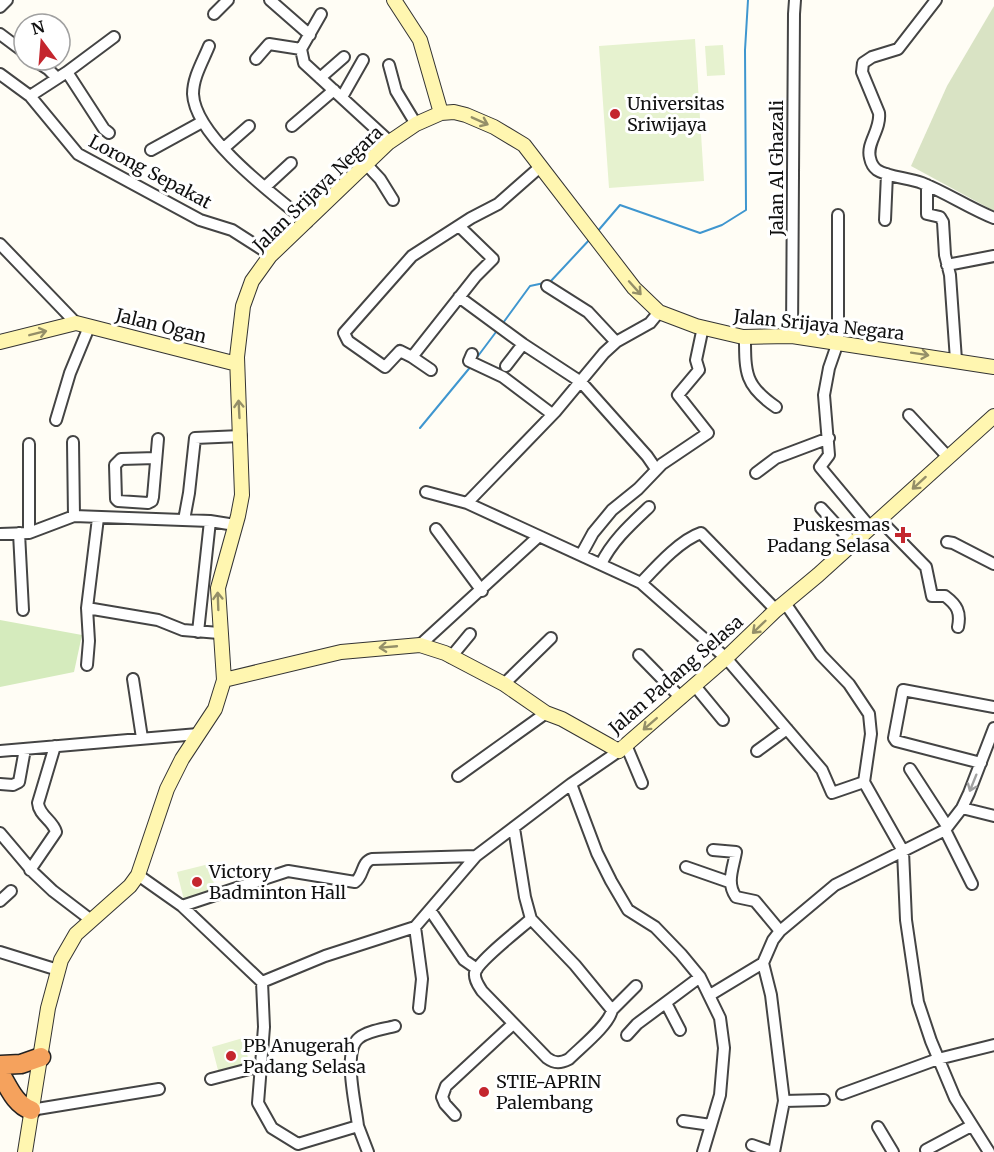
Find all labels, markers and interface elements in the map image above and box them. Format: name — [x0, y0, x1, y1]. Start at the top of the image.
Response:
north arrow — [12, 12, 72, 72]
text: N — [29, 16, 47, 39]
place label: Universitas Sriwijaya — [627, 92, 725, 136]
street label: Jalan Al Ghazali — [765, 100, 788, 237]
marker: Universitas Sriwijaya — [608, 107, 622, 121]
one-way arrow — [470, 116, 488, 127]
street label: Jalan Srijaya Negara — [247, 121, 388, 257]
street label: Lorong Sepakat — [85, 130, 216, 214]
one-way arrow — [627, 280, 641, 295]
street label: Jalan Ogan — [112, 303, 209, 348]
street label: Jalan Srijaya Negara — [732, 304, 906, 345]
one-way arrow — [28, 326, 47, 338]
one-way arrow — [909, 349, 929, 360]
one-way arrow — [234, 400, 245, 420]
one-way arrow — [912, 476, 927, 490]
place label: Puskesmas Padang Selasa — [767, 513, 890, 557]
marker: Puskesmas Padang Selasa — [894, 526, 912, 544]
one-way arrow — [213, 592, 224, 612]
street label: Jalan Padang Selasa — [603, 610, 748, 740]
one-way arrow — [751, 620, 766, 635]
one-way arrow — [378, 642, 398, 653]
one-way arrow — [643, 717, 658, 731]
one-way arrow — [967, 773, 978, 792]
place label: Victory Badminton Hall — [208, 860, 347, 904]
marker: Victory Badminton Hall — [190, 875, 204, 889]
place label: PB Anugerah Padang Selasa — [243, 1034, 366, 1078]
marker: PB Anugerah Padang Selasa — [224, 1049, 238, 1063]
place label: STIE-APRIN Palembang — [496, 1070, 601, 1114]
marker: STIE-APRIN Palembang — [477, 1085, 491, 1099]

